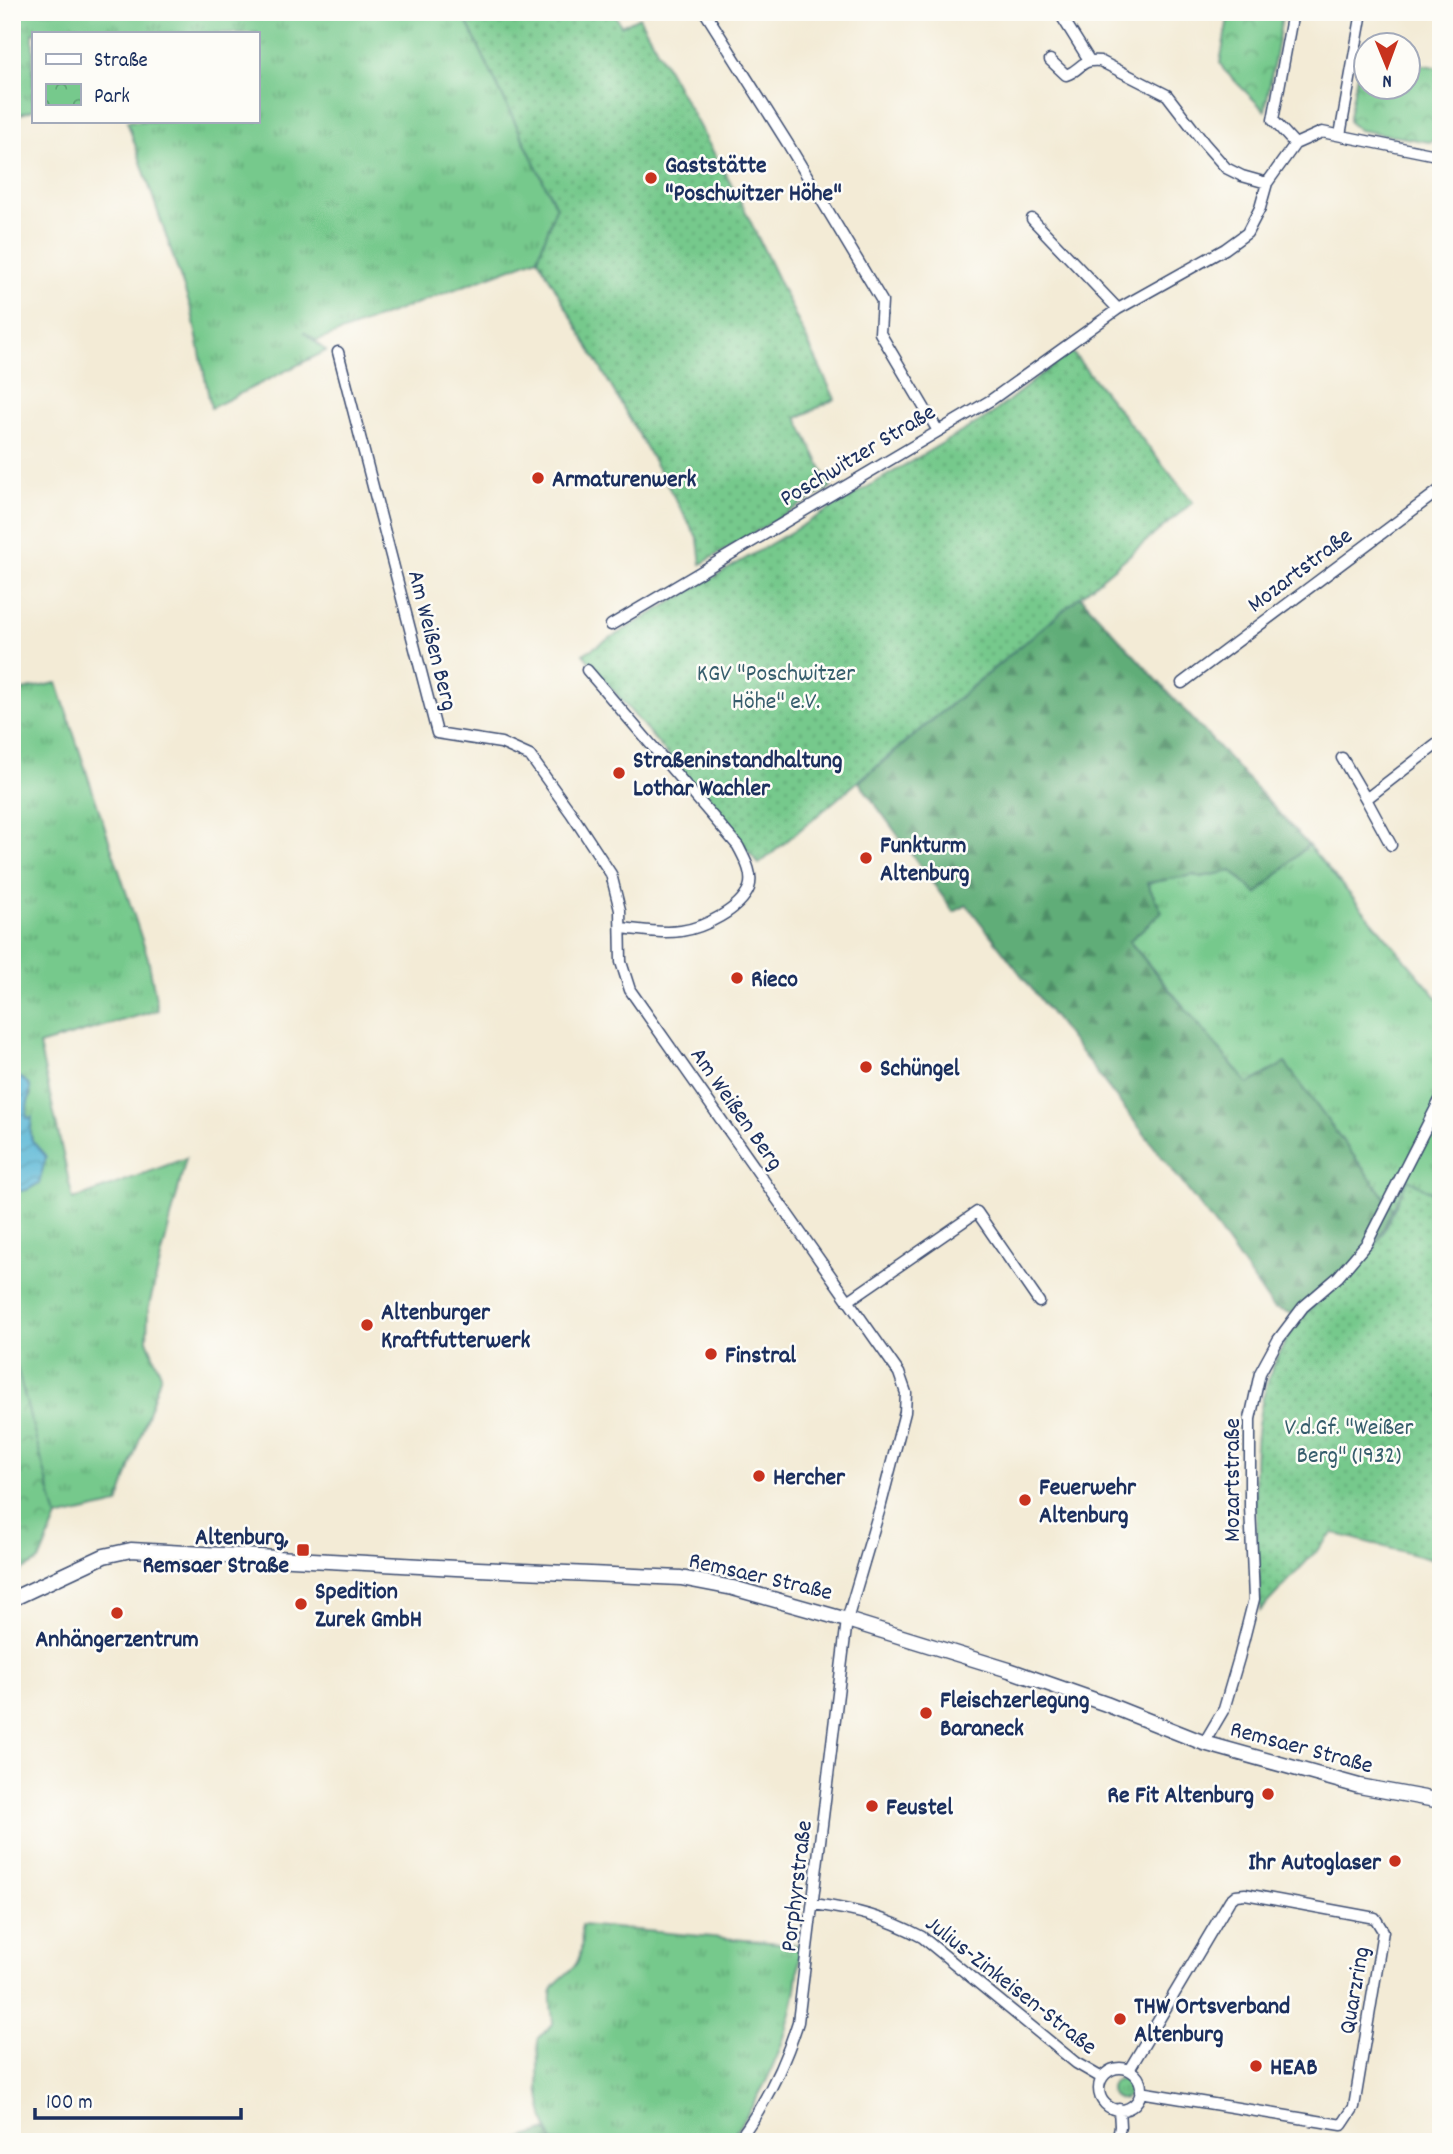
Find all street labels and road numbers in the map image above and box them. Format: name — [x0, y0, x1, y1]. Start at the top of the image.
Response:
street label: Poschwitzer Straße — [774, 397, 943, 517]
street label: Mozartstraße — [1241, 521, 1361, 622]
street label: Am Weißen Berg — [397, 567, 465, 715]
street label: Am Weißen Berg — [680, 1041, 791, 1178]
street label: Mozartstraße — [1217, 1418, 1251, 1542]
street label: Remsaer Straße — [685, 1545, 836, 1611]
street label: Remsaer Straße — [1226, 1714, 1376, 1784]
street label: Porphyrstraße — [773, 1819, 823, 1954]
street label: Julius-Zinkeisen-Straße — [917, 1908, 1103, 2064]
street label: Quarzring — [1332, 1944, 1380, 2037]

